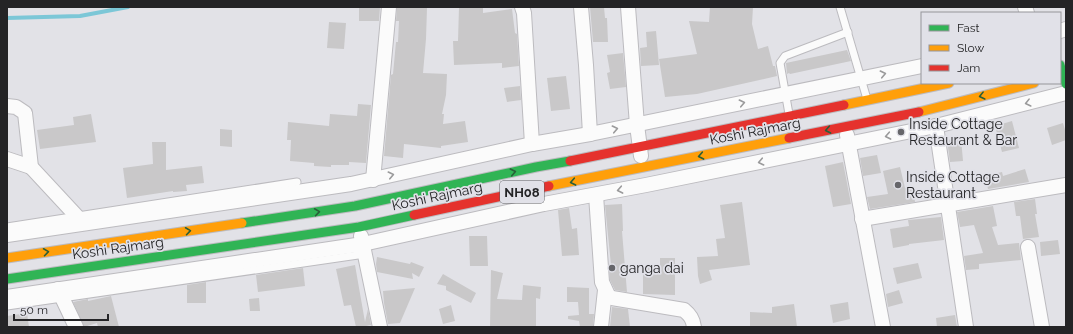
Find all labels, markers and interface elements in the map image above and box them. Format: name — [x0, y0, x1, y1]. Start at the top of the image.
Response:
legend — [921, 12, 1061, 84]
text: Fast — [957, 21, 980, 35]
text: Slow — [957, 41, 984, 55]
text: Jam — [957, 61, 980, 75]
one-way arrow — [880, 71, 886, 79]
one-way arrow — [979, 91, 986, 100]
one-way arrow — [1025, 98, 1032, 107]
one-way arrow — [739, 100, 745, 108]
street label: Koshi Rajmarg — [708, 114, 802, 148]
place label: Inside Cottage Restaurant & Bar — [909, 116, 1017, 148]
one-way arrow — [825, 125, 831, 134]
one-way arrow — [611, 126, 618, 134]
marker: Inside Cottage Restaurant & Bar — [896, 127, 906, 137]
one-way arrow — [885, 131, 891, 140]
one-way arrow — [697, 151, 704, 160]
one-way arrow — [758, 157, 764, 166]
one-way arrow — [509, 169, 516, 177]
place label: Inside Cottage Restaurant — [906, 169, 1000, 201]
one-way arrow — [388, 172, 395, 180]
one-way arrow — [570, 177, 576, 185]
street label: Koshi Rajmarg — [390, 179, 484, 213]
marker: Inside Cottage Restaurant — [893, 180, 903, 190]
road number: NH08 — [500, 181, 544, 203]
one-way arrow — [617, 186, 623, 194]
one-way arrow — [314, 208, 320, 217]
one-way arrow — [185, 227, 191, 236]
street label: Koshi Rajmarg — [71, 234, 165, 262]
one-way arrow — [43, 248, 49, 257]
place label: ganga dai — [620, 260, 684, 276]
marker: ganga dai — [607, 263, 617, 273]
scale bar — [14, 296, 108, 322]
text: 50 m — [20, 303, 48, 317]

